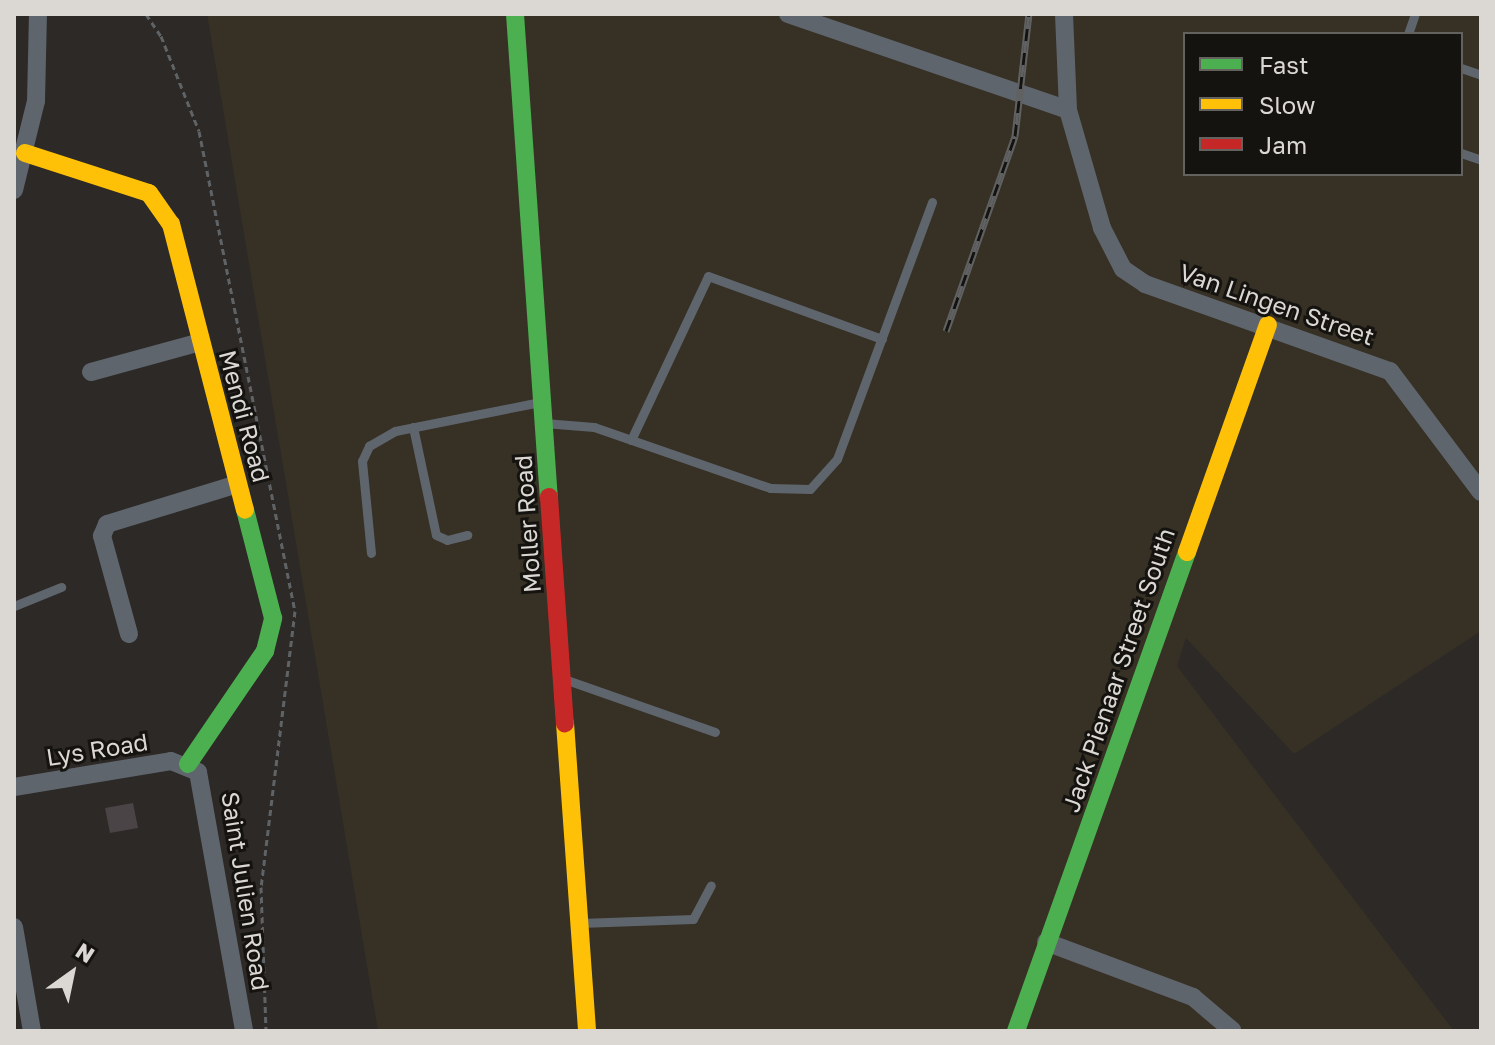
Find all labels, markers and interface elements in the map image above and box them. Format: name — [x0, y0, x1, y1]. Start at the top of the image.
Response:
legend — [1183, 32, 1463, 176]
text: Fast — [1259, 50, 1309, 79]
text: Slow — [1259, 90, 1315, 119]
text: Jam — [1259, 130, 1307, 159]
street label: Van Lingen Street — [1176, 257, 1378, 351]
street label: Mendi Road — [214, 347, 276, 485]
street label: Moller Road — [508, 454, 546, 594]
street label: Jack Pienaar Street South — [1056, 524, 1180, 816]
street label: Lys Road — [44, 727, 150, 771]
street label: Saint Julien Road — [216, 790, 276, 992]
north arrow — [32, 933, 112, 1013]
text: N — [71, 937, 100, 968]

